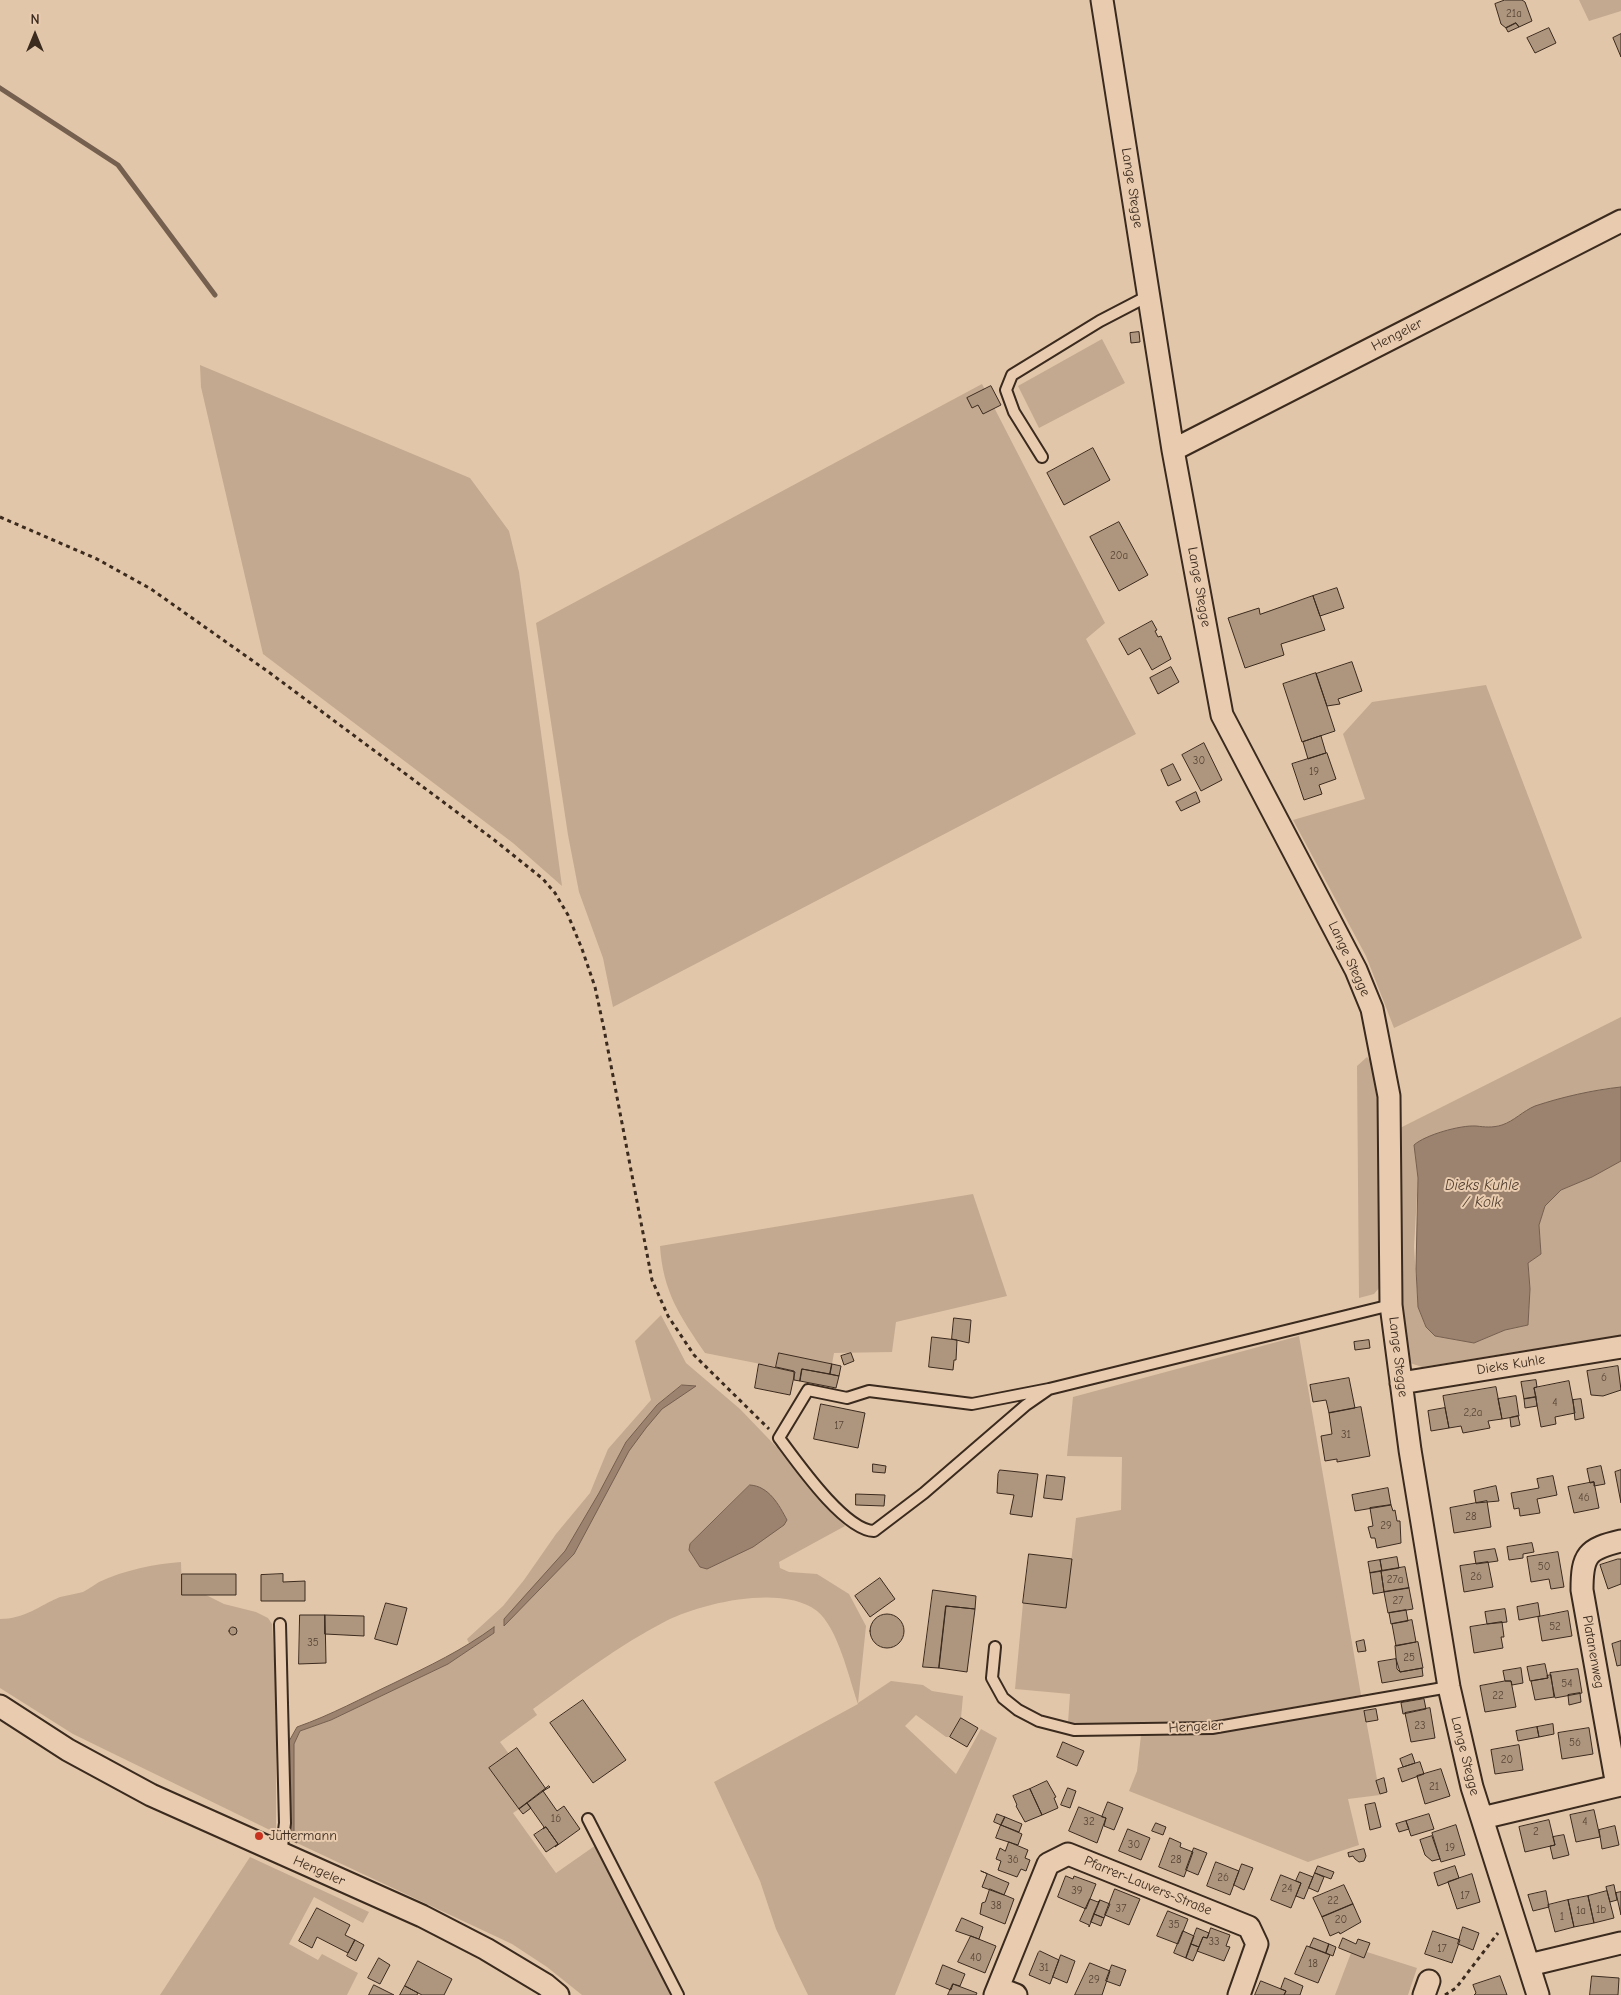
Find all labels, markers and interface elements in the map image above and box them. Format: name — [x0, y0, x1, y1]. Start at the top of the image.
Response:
house number: 21a — [1506, 7, 1522, 21]
north arrow — [10, 10, 60, 60]
text: N — [30, 11, 40, 28]
street label: Lange Stegge — [1117, 147, 1147, 229]
street label: Hengeler — [1369, 315, 1425, 355]
street label: Lange Stegge — [1184, 546, 1214, 628]
house number: 20a — [1110, 549, 1128, 563]
house number: 30 — [1193, 754, 1205, 768]
house number: 19 — [1309, 765, 1319, 779]
street label: Lange Stegge — [1324, 919, 1374, 999]
water label: Dieks Kuhle / Kolk — [1445, 1177, 1519, 1212]
street label: Lange Stegge — [1385, 1316, 1411, 1398]
street label: Dieks Kuhle — [1476, 1351, 1546, 1379]
house number: 6 — [1601, 1371, 1607, 1385]
house number: 4 — [1552, 1396, 1558, 1410]
house number: 2,2a — [1464, 1406, 1482, 1420]
house number: 17 — [834, 1419, 844, 1433]
house number: 31 — [1341, 1428, 1351, 1442]
house number: 46 — [1578, 1491, 1590, 1505]
house number: 28 — [1465, 1510, 1477, 1524]
house number: 29 — [1380, 1519, 1392, 1533]
house number: 50 — [1538, 1560, 1550, 1574]
house number: 26 — [1470, 1570, 1482, 1584]
house number: 27a — [1387, 1573, 1403, 1587]
house number: 27 — [1393, 1594, 1403, 1608]
street label: Platanenweg — [1578, 1614, 1608, 1690]
house number: 52 — [1549, 1620, 1561, 1634]
house number: 35 — [307, 1636, 319, 1650]
house number: 25 — [1403, 1651, 1415, 1665]
house number: 54 — [1561, 1677, 1573, 1691]
house number: 22 — [1492, 1689, 1504, 1703]
street label: Lange Stegge — [1447, 1715, 1483, 1797]
street label: Hengeler — [1168, 1717, 1224, 1737]
house number: 23 — [1414, 1719, 1426, 1733]
house number: 56 — [1569, 1736, 1581, 1750]
house number: 20 — [1501, 1753, 1513, 1767]
house number: 21 — [1429, 1780, 1439, 1794]
house number: 16 — [551, 1812, 561, 1826]
house number: 32 — [1083, 1815, 1095, 1829]
house number: 4 — [1582, 1815, 1588, 1829]
house number: 2 — [1533, 1825, 1539, 1839]
place label: Jüttermann — [269, 1828, 337, 1844]
marker: Jüttermann — [253, 1830, 265, 1842]
house number: 30 — [1128, 1838, 1140, 1852]
house number: 19 — [1445, 1841, 1455, 1855]
street label: Hengeler — [290, 1852, 348, 1890]
house number: 36 — [1007, 1853, 1019, 1867]
street label: Pfarrer-Lauvers-Straße — [1082, 1853, 1214, 1919]
house number: 28 — [1170, 1853, 1182, 1867]
house number: 26 — [1217, 1871, 1229, 1885]
house number: 24 — [1281, 1882, 1293, 1896]
house number: 39 — [1071, 1884, 1083, 1898]
house number: 17 — [1460, 1889, 1470, 1903]
house number: 22 — [1327, 1894, 1339, 1908]
house number: 38 — [990, 1899, 1002, 1913]
house number: 37 — [1116, 1902, 1126, 1916]
house number: 1b — [1596, 1903, 1606, 1917]
house number: 1a — [1576, 1904, 1586, 1918]
house number: 1 — [1560, 1910, 1564, 1924]
house number: 20 — [1335, 1913, 1347, 1927]
house number: 35 — [1168, 1918, 1180, 1932]
house number: 33 — [1208, 1935, 1220, 1949]
house number: 17 — [1437, 1942, 1447, 1956]
house number: 40 — [970, 1951, 982, 1965]
house number: 18 — [1308, 1957, 1318, 1971]
house number: 31 — [1039, 1961, 1049, 1975]
house number: 29 — [1088, 1973, 1100, 1987]

